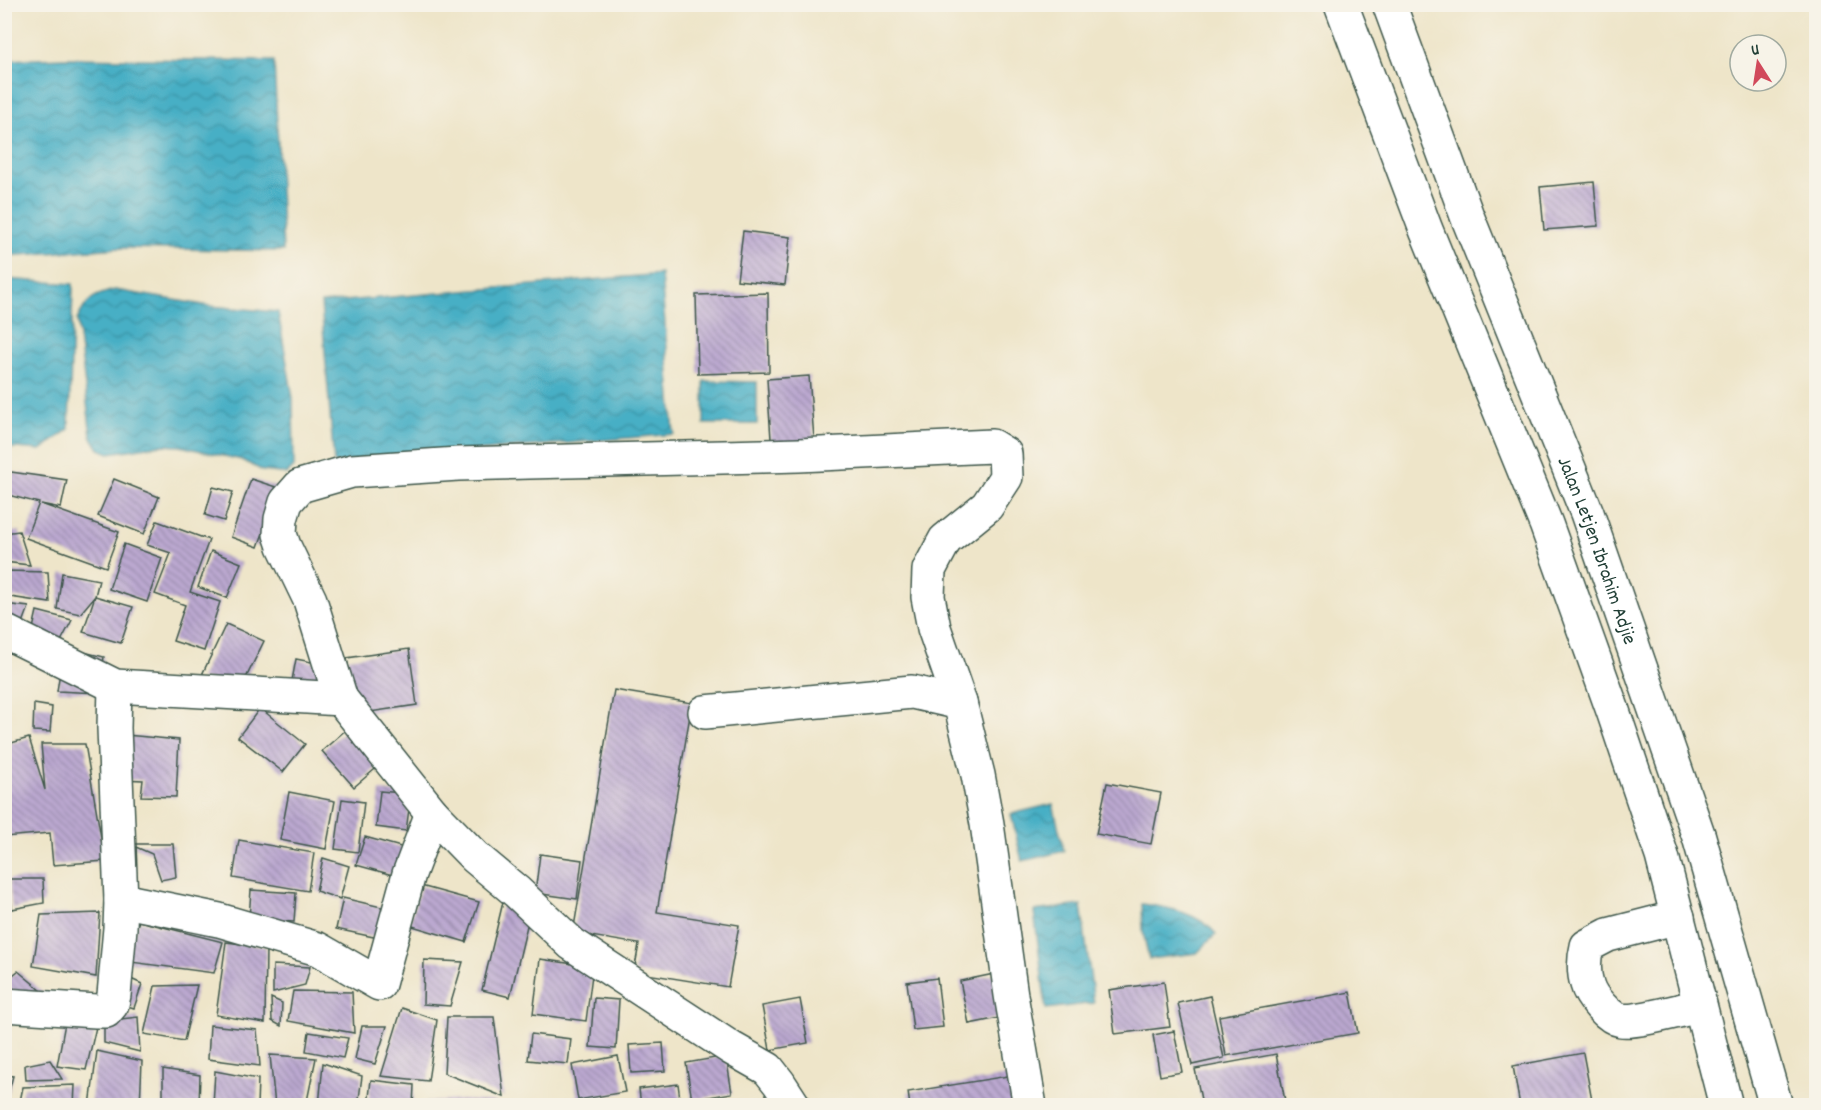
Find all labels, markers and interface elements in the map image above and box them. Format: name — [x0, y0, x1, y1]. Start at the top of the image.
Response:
north arrow — [1728, 33, 1788, 93]
text: U — [1749, 39, 1762, 63]
street label: Jalan Letjen Ibrahim Adjie — [1549, 453, 1642, 649]

